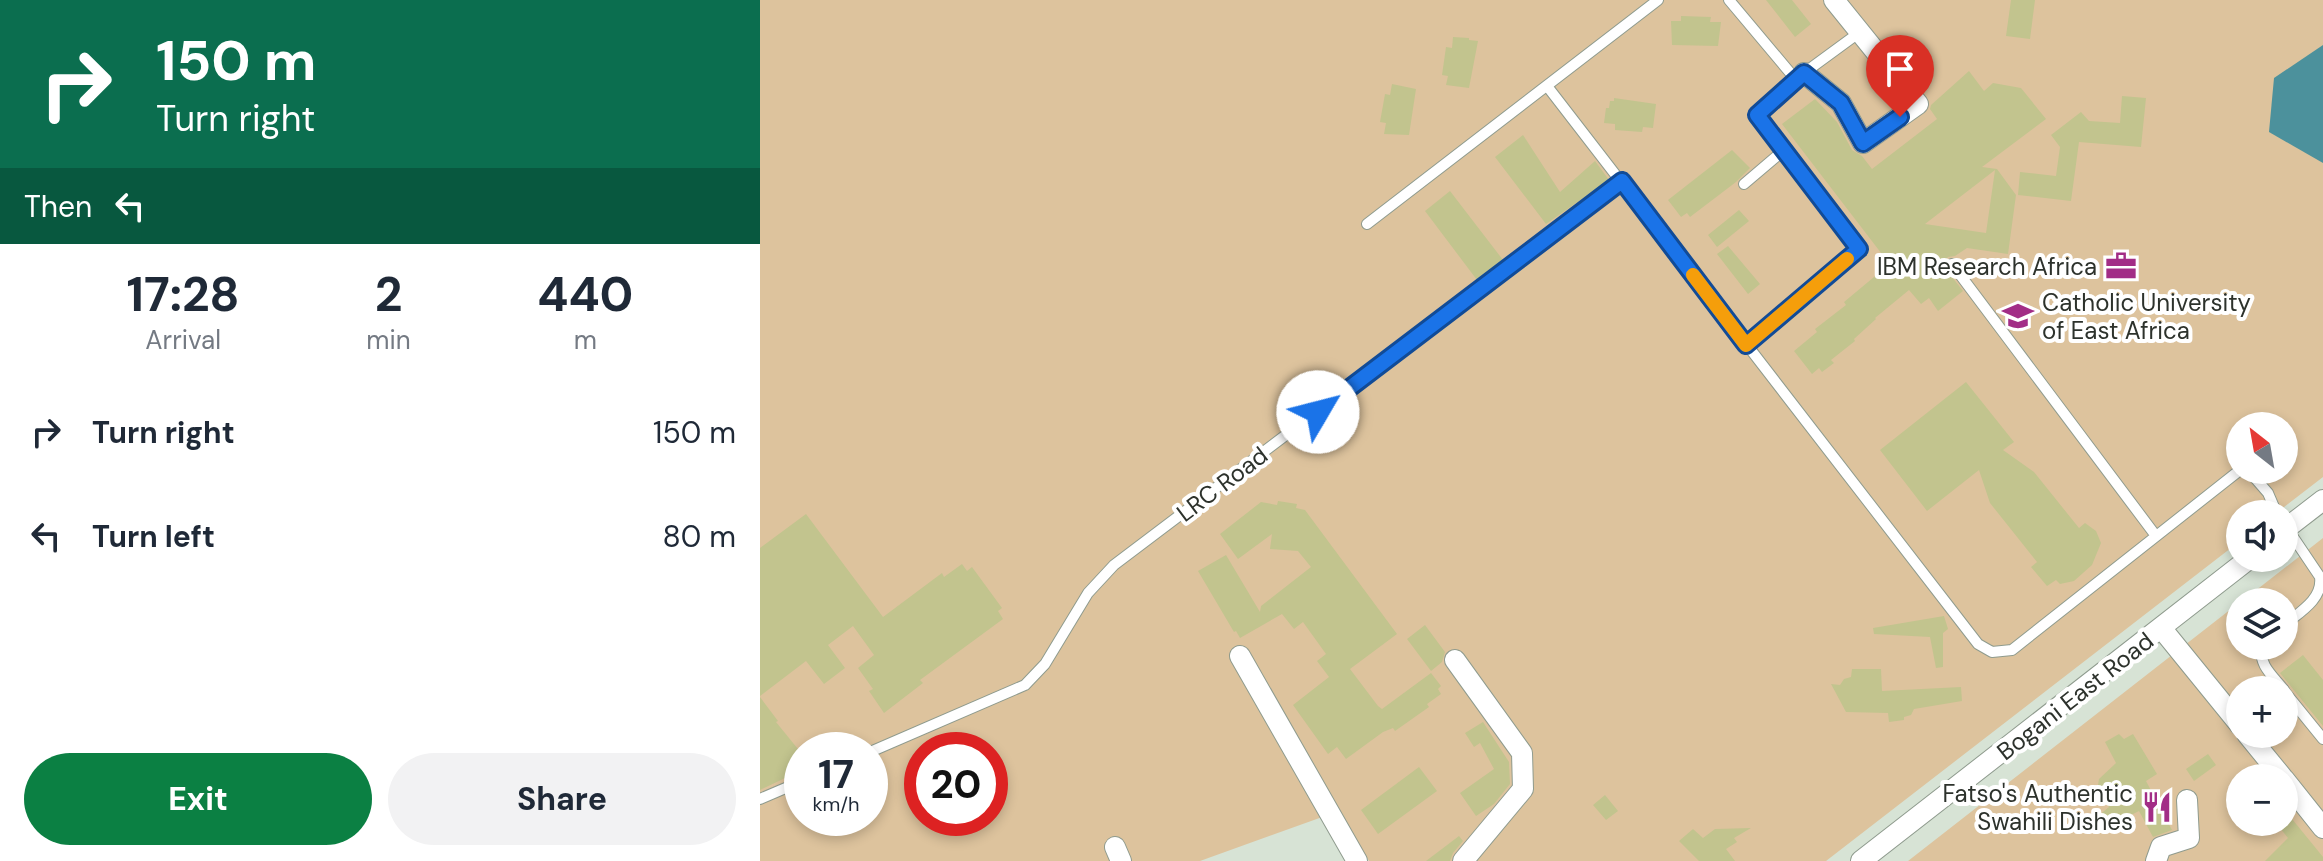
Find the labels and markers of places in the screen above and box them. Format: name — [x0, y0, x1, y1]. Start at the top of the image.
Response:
pin — [1866, 35, 1934, 117]
office icon: IBM Research Africa — [2104, 249, 2138, 283]
place label: IBM Research Africa — [1877, 251, 2097, 282]
place label: Catholic University of East Africa — [2042, 287, 2251, 346]
school or university icon: Catholic University of East Africa — [2001, 299, 2035, 333]
place label: Fatso's Authentic Swahili Dishes — [1942, 778, 2133, 837]
restaurant icon: Fatso's Authentic Swahili Dishes — [2140, 790, 2174, 824]

